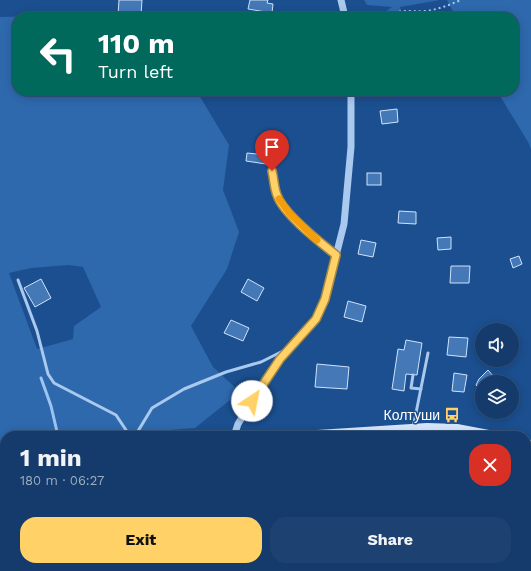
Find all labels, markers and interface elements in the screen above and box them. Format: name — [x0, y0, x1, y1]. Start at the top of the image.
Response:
text: 110 m — [98, 27, 175, 60]
icon: left — [32, 28, 84, 80]
text: Turn left — [98, 61, 173, 82]
pin — [255, 130, 289, 171]
icon: arrive — [261, 136, 283, 158]
map controls — [475, 323, 519, 419]
button: sound — [475, 323, 519, 367]
button: layers — [475, 375, 519, 419]
position arrow — [231, 380, 273, 422]
bus stop icon: Колтуши — [443, 406, 461, 424]
place label: Колтуши — [384, 407, 440, 423]
text: 1 min — [20, 444, 82, 472]
button: close — [469, 444, 511, 486]
text: 180 m · 06:27 — [20, 473, 104, 488]
button: Exit — [20, 517, 262, 563]
button: Share — [270, 517, 511, 563]

